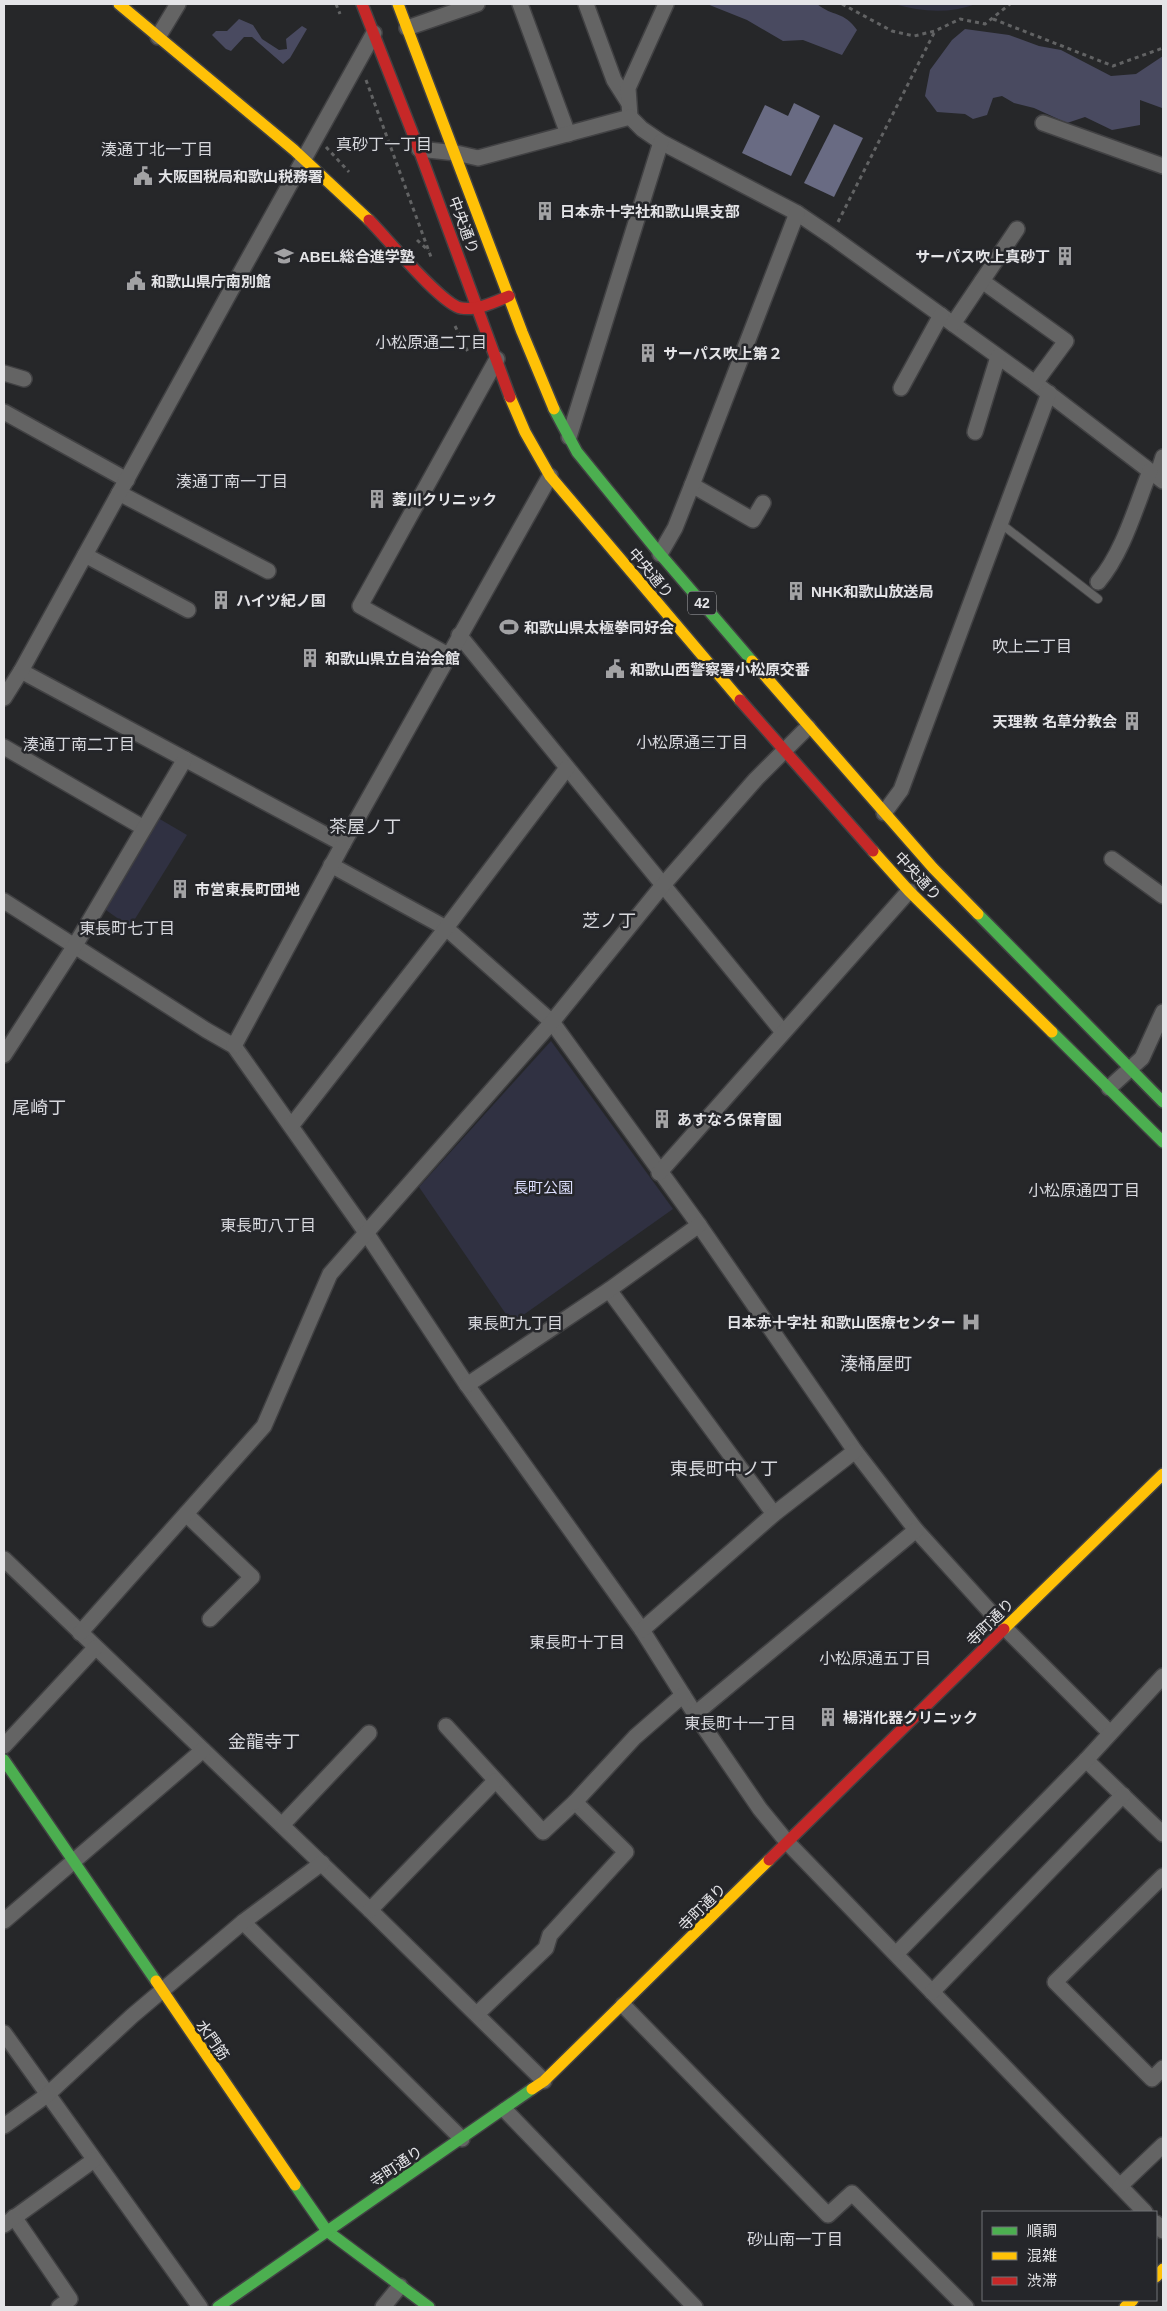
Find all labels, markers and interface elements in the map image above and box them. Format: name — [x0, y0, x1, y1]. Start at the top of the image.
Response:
district label: 真砂丁一丁目 — [336, 136, 432, 153]
district label: 湊通丁北一丁目 — [101, 141, 213, 158]
public building icon: 大阪国税局和歌山税務署 — [132, 165, 154, 187]
place label: 大阪国税局和歌山税務署 — [158, 168, 323, 185]
street label: 中央通り — [446, 194, 482, 256]
building icon: 日本赤十字社和歌山県支部 — [534, 200, 556, 222]
place label: 日本赤十字社和歌山県支部 — [560, 203, 740, 220]
school or university icon: ABEL総合進学塾 — [273, 245, 295, 267]
building icon: サーパス吹上真砂丁 — [1054, 245, 1076, 267]
place label: ABEL総合進学塾 — [299, 248, 415, 265]
place label: サーパス吹上真砂丁 — [915, 248, 1050, 265]
public building icon: 和歌山県庁南別館 — [125, 270, 147, 292]
place label: 和歌山県庁南別館 — [151, 273, 271, 290]
district label: 小松原通二丁目 — [375, 334, 487, 351]
building icon: サーパス吹上第２ — [637, 342, 659, 364]
place label: サーパス吹上第２ — [663, 345, 783, 362]
district label: 湊通丁南一丁目 — [176, 473, 288, 490]
building icon: 菱川クリニック — [366, 488, 388, 510]
place label: 菱川クリニック — [392, 491, 497, 508]
street label: 中央通り — [625, 545, 677, 601]
building icon: NHK和歌山放送局 — [785, 580, 807, 602]
place label: NHK和歌山放送局 — [811, 583, 934, 600]
building icon: ハイツ紀ノ国 — [210, 589, 232, 611]
place label: ハイツ紀ノ国 — [236, 592, 326, 609]
road number: 42 — [688, 592, 716, 614]
sports icon: 和歌山県太極拳同好会 — [498, 616, 520, 638]
place label: 和歌山県太極拳同好会 — [524, 619, 674, 636]
district label: 吹上二丁目 — [992, 638, 1072, 655]
building icon: 和歌山県立自治会館 — [299, 647, 321, 669]
place label: 和歌山県立自治会館 — [325, 650, 460, 667]
public building icon: 和歌山西警察署小松原交番 — [604, 658, 626, 680]
place label: 和歌山西警察署小松原交番 — [630, 661, 810, 678]
building icon: 天理教 名草分教会 — [1121, 710, 1143, 732]
place label: 天理教 名草分教会 — [993, 713, 1117, 730]
district label: 小松原通三丁目 — [636, 734, 748, 751]
district label: 湊通丁南二丁目 — [23, 736, 135, 753]
district label: 茶屋ノ丁 — [329, 817, 401, 837]
street label: 中央通り — [891, 848, 945, 904]
building icon: 市営東長町団地 — [169, 878, 191, 900]
place label: 市営東長町団地 — [195, 881, 300, 898]
district label: 芝ノ丁 — [582, 911, 636, 931]
district label: 東長町七丁目 — [79, 920, 175, 937]
district label: 尾崎丁 — [12, 1098, 66, 1118]
building icon: あすなろ保育園 — [651, 1108, 673, 1130]
place label: あすなろ保育園 — [677, 1111, 782, 1128]
park label: 長町公園 — [513, 1179, 573, 1196]
district label: 小松原通四丁目 — [1028, 1182, 1140, 1199]
district label: 東長町八丁目 — [220, 1217, 316, 1234]
hospital icon: 日本赤十字社 和歌山医療センター — [960, 1311, 982, 1333]
place label: 日本赤十字社 和歌山医療センター — [727, 1314, 956, 1331]
district label: 東長町九丁目 — [467, 1315, 563, 1332]
district label: 湊桶屋町 — [840, 1354, 912, 1374]
district label: 東長町中ノ丁 — [670, 1459, 778, 1479]
street label: 寺町通り — [963, 1595, 1017, 1649]
district label: 東長町十丁目 — [529, 1634, 625, 1651]
district label: 小松原通五丁目 — [819, 1650, 931, 1667]
building icon: 楊消化器クリニック — [817, 1706, 839, 1728]
place label: 楊消化器クリニック — [843, 1709, 978, 1726]
district label: 東長町十一丁目 — [684, 1715, 796, 1732]
district label: 金龍寺丁 — [228, 1732, 300, 1752]
street label: 寺町通り — [675, 1880, 729, 1934]
street label: 水門筋 — [193, 2017, 233, 2063]
street label: 寺町通り — [366, 2142, 426, 2190]
legend — [982, 2211, 1157, 2301]
text: 順調 — [1027, 2222, 1057, 2239]
district label: 砂山南一丁目 — [747, 2231, 843, 2248]
text: 混雑 — [1027, 2247, 1057, 2264]
text: 渋滞 — [1027, 2272, 1057, 2289]

